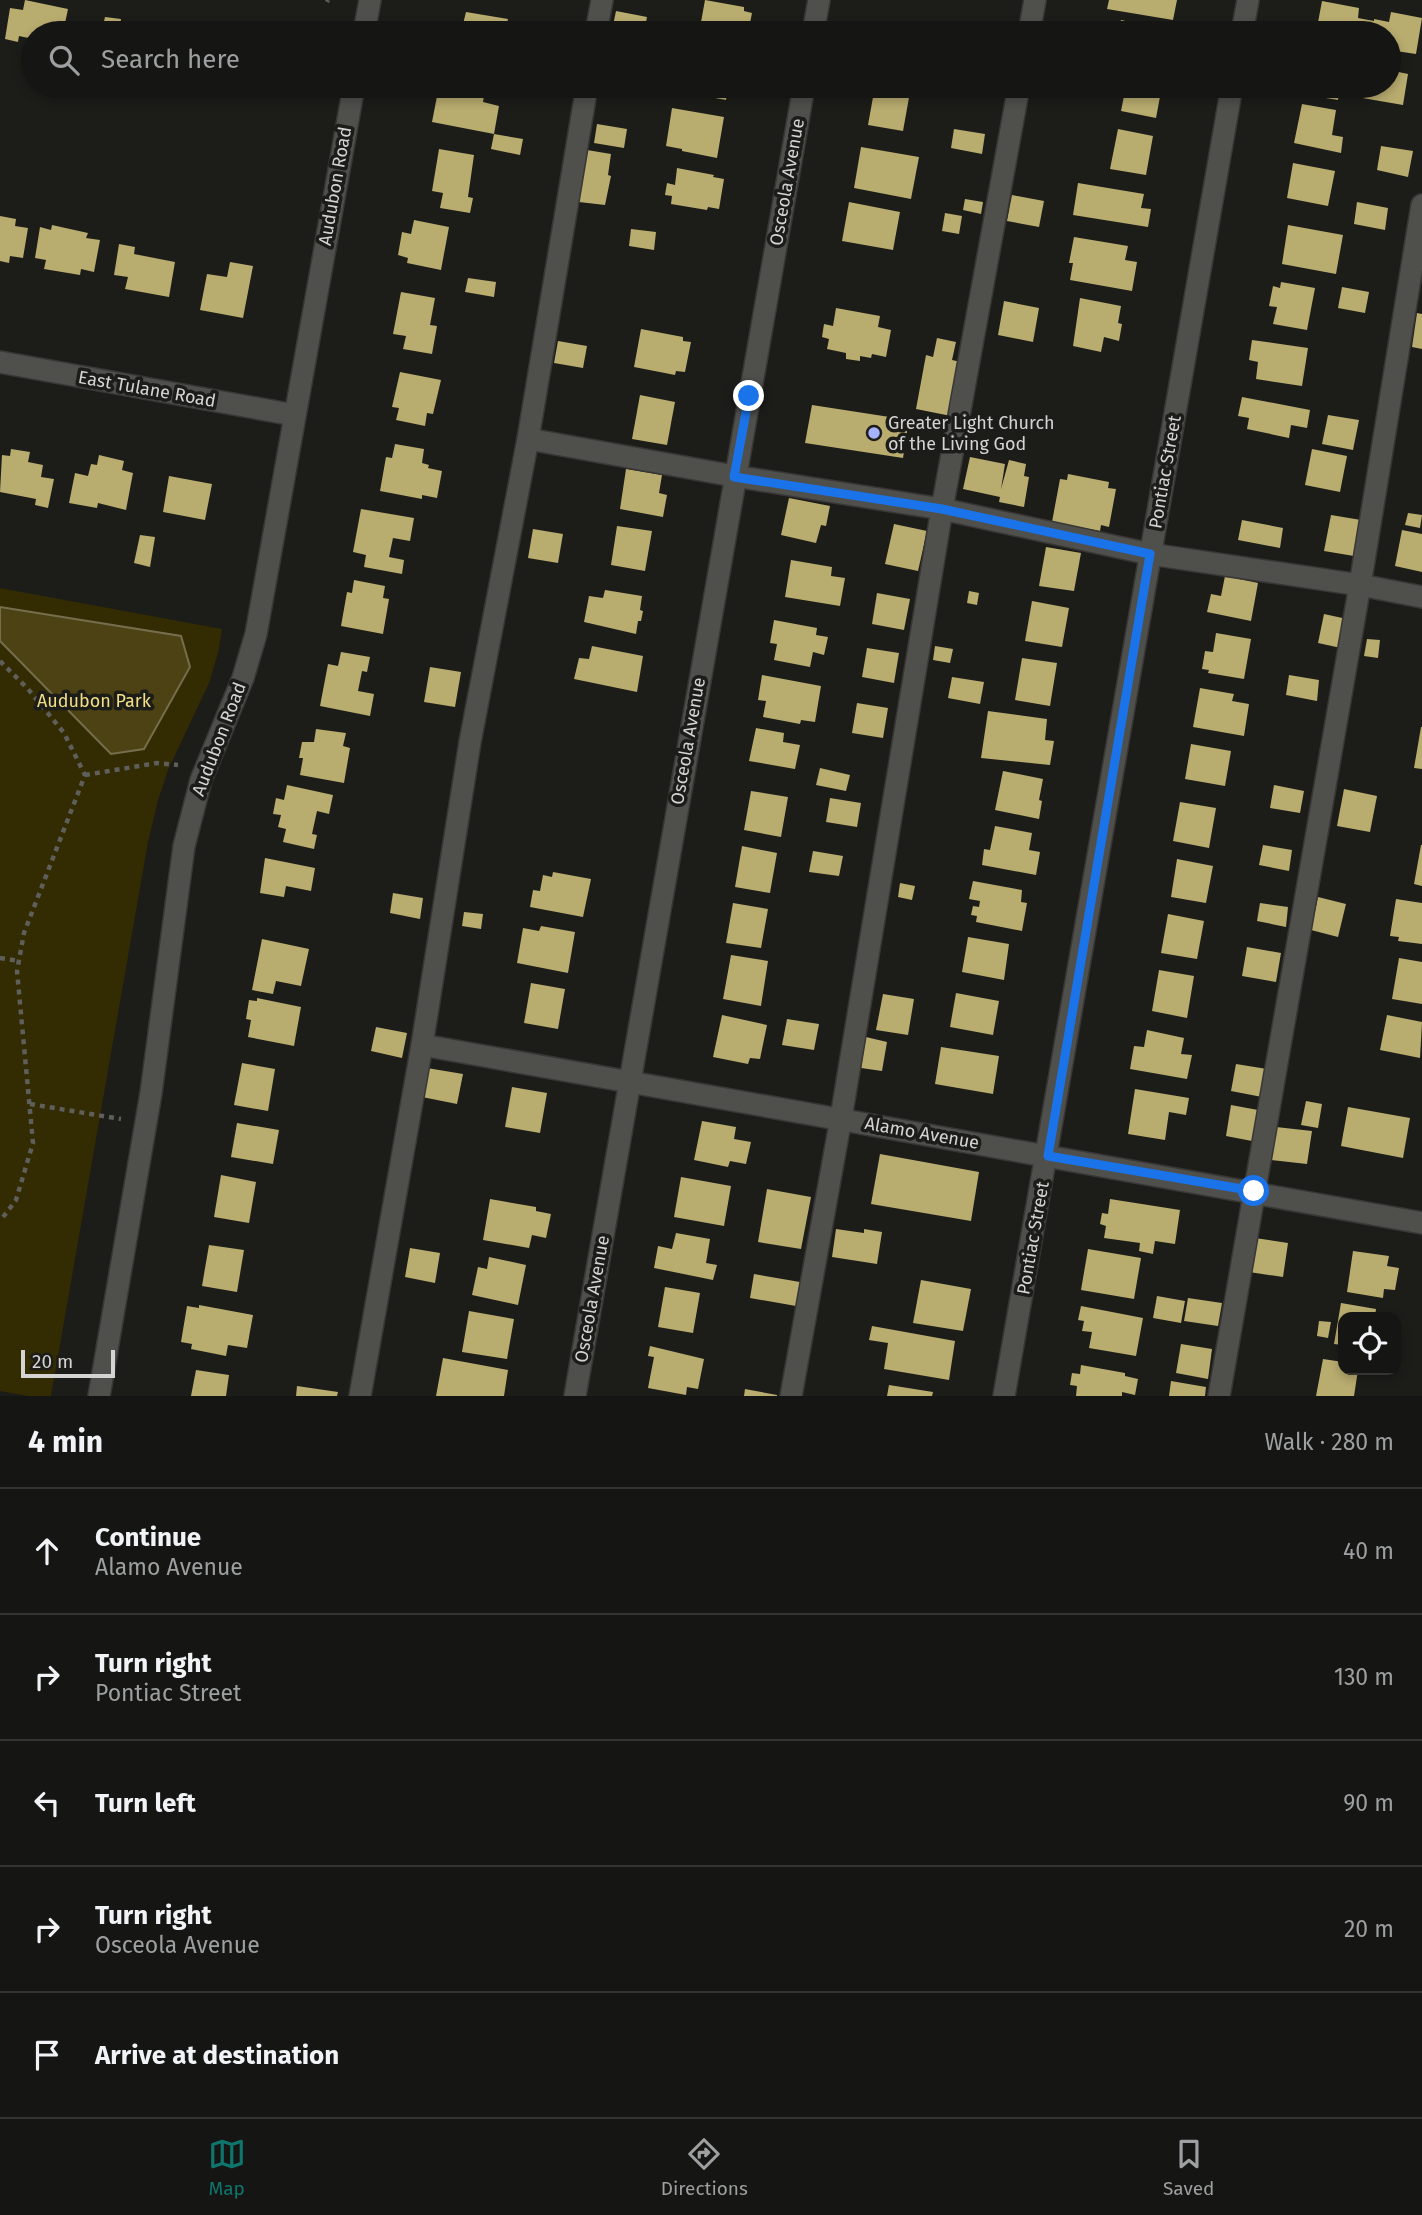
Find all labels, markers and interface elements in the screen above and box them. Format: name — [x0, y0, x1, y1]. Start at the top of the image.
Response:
search box — [21, 21, 1401, 98]
icon: search — [45, 41, 83, 79]
text: Search here — [101, 44, 240, 75]
street label: Osceola Avenue — [765, 117, 809, 247]
street label: Audubon Road — [314, 125, 356, 247]
street label: East Tulane Road — [76, 366, 218, 412]
route end — [733, 380, 764, 411]
place label: Greater Light Church of the Living God — [888, 412, 1055, 455]
street label: Pontiac Street — [1144, 413, 1186, 530]
marker: Greater Light Church of the Living God — [866, 425, 882, 441]
street label: Osceola Avenue — [666, 676, 710, 806]
street label: Audubon Road — [187, 679, 251, 799]
park label: Audubon Park — [37, 690, 152, 712]
street label: Alamo Avenue — [863, 1112, 981, 1154]
route start — [1238, 1175, 1269, 1206]
street label: Pontiac Street — [1012, 1179, 1054, 1296]
street label: Osceola Avenue — [570, 1234, 614, 1364]
map controls — [1338, 1312, 1401, 1375]
button: locate — [1338, 1312, 1401, 1375]
scale bar — [21, 1347, 116, 1379]
text: 20 m — [32, 1350, 73, 1373]
text: 4 min — [28, 1424, 103, 1460]
text: Walk · 280 m — [1264, 1428, 1394, 1456]
text: Continue — [95, 1522, 201, 1553]
icon: ahead — [28, 1532, 66, 1570]
text: 40 m — [1343, 1537, 1394, 1565]
text: Alamo Avenue — [95, 1553, 243, 1581]
text: Turn right — [95, 1648, 212, 1679]
icon: right — [28, 1658, 66, 1696]
text: 130 m — [1334, 1663, 1394, 1691]
text: Pontiac Street — [95, 1679, 241, 1707]
icon: left — [28, 1784, 66, 1822]
text: Turn left — [95, 1788, 196, 1819]
text: 90 m — [1343, 1789, 1394, 1817]
text: Turn right — [95, 1900, 212, 1931]
icon: right — [28, 1910, 66, 1948]
text: 20 m — [1344, 1915, 1394, 1943]
text: Osceola Avenue — [95, 1931, 260, 1959]
icon: arrive — [28, 2036, 66, 2074]
text: Arrive at destination — [95, 2040, 339, 2071]
tab: Map — [208, 2135, 246, 2200]
tab: Directions — [661, 2135, 748, 2200]
tab: Saved — [1163, 2135, 1214, 2200]

